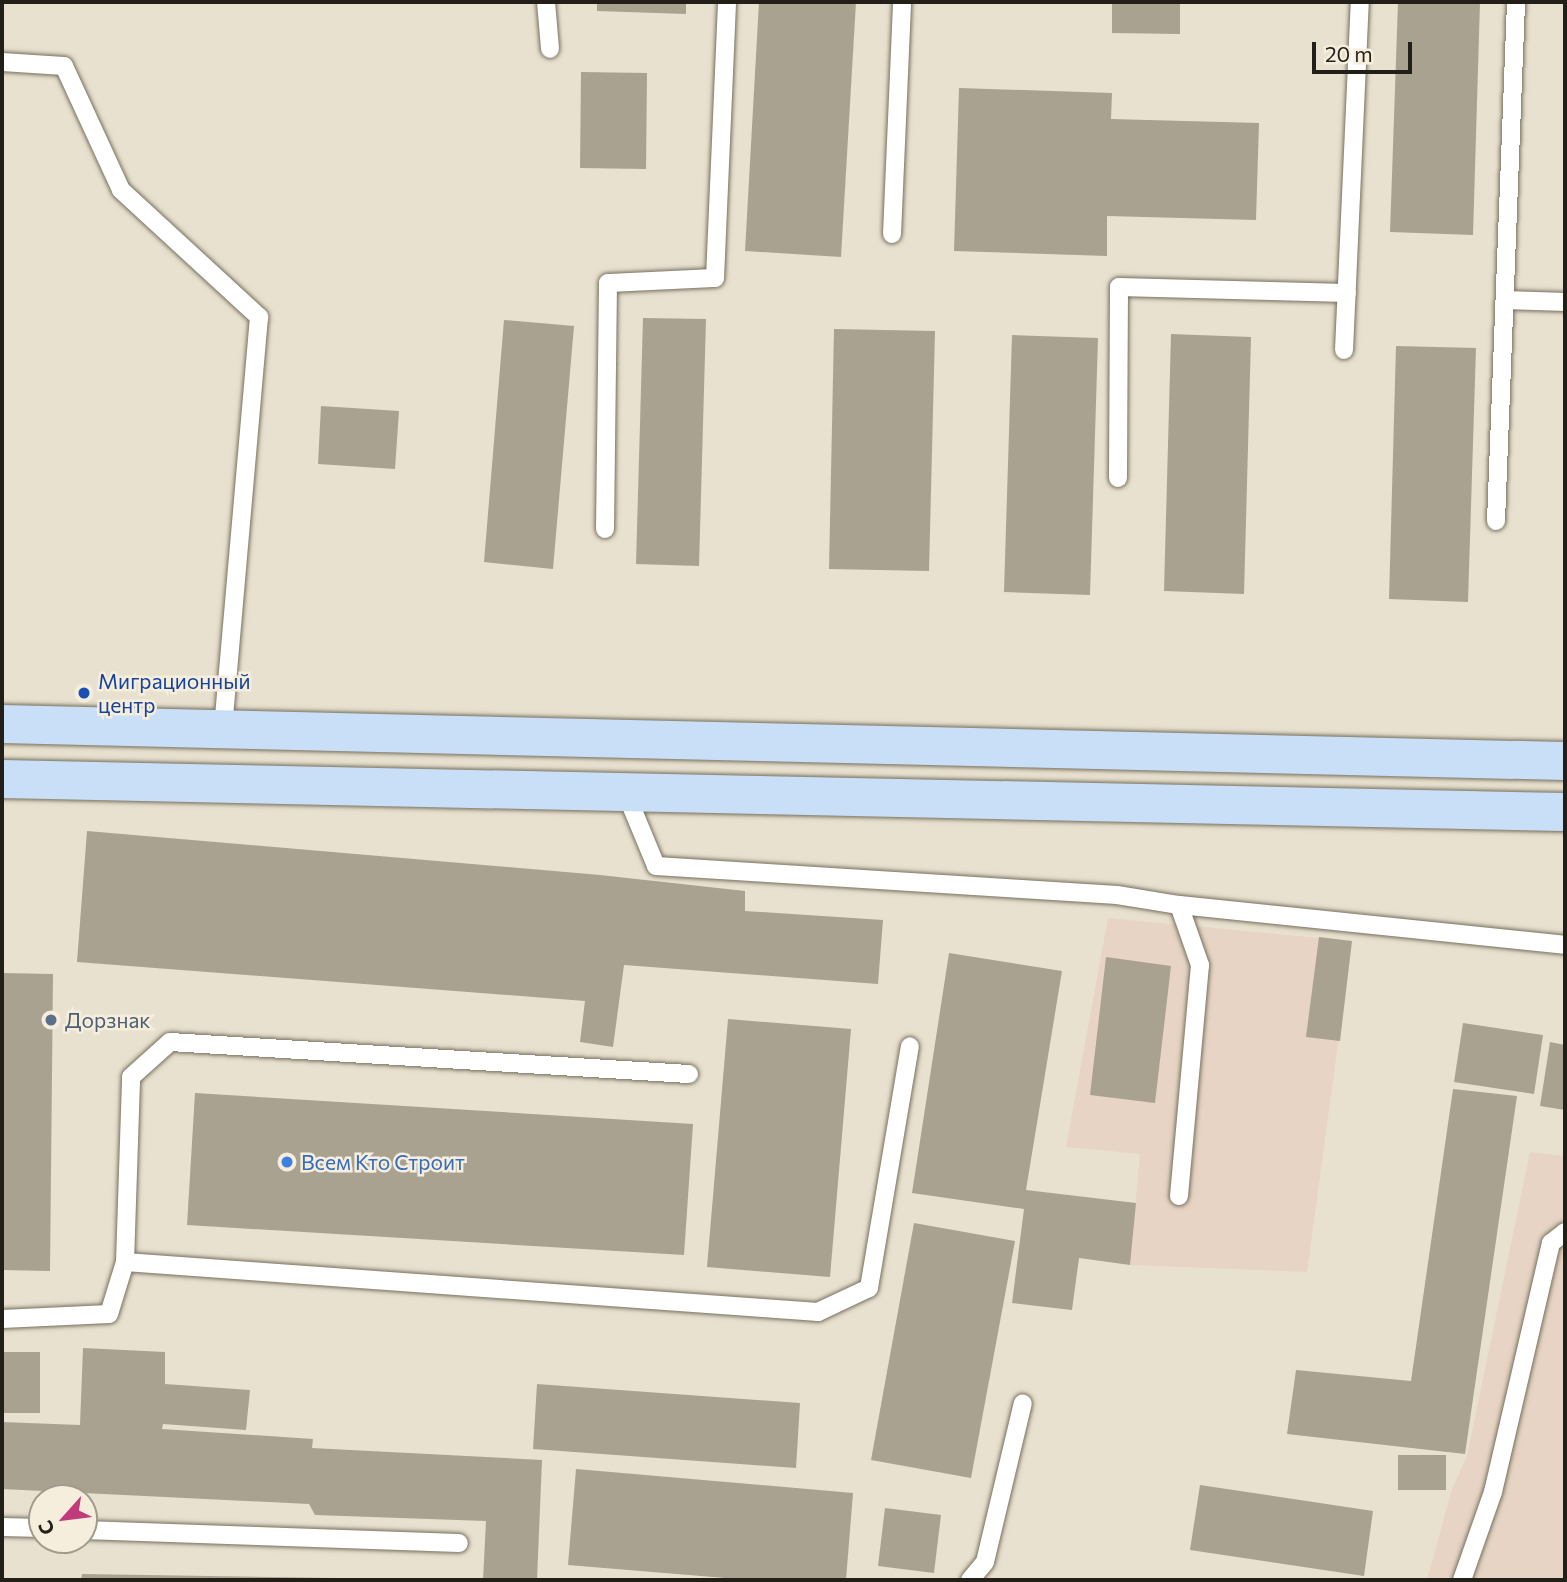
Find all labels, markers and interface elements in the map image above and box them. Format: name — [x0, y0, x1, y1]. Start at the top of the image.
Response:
scale bar — [1315, 28, 1415, 72]
text: 20 m — [1325, 41, 1373, 66]
place label: Миграционный центр — [98, 668, 251, 718]
marker: Миграционный центр — [76, 685, 92, 701]
place label: Дорзнак — [65, 1007, 151, 1033]
marker: Дорзнак — [43, 1012, 59, 1028]
place label: Всем Кто Строит — [301, 1149, 465, 1175]
marker: Всем Кто Строит — [279, 1154, 295, 1170]
north arrow — [28, 1484, 98, 1554]
text: С — [33, 1517, 59, 1539]

